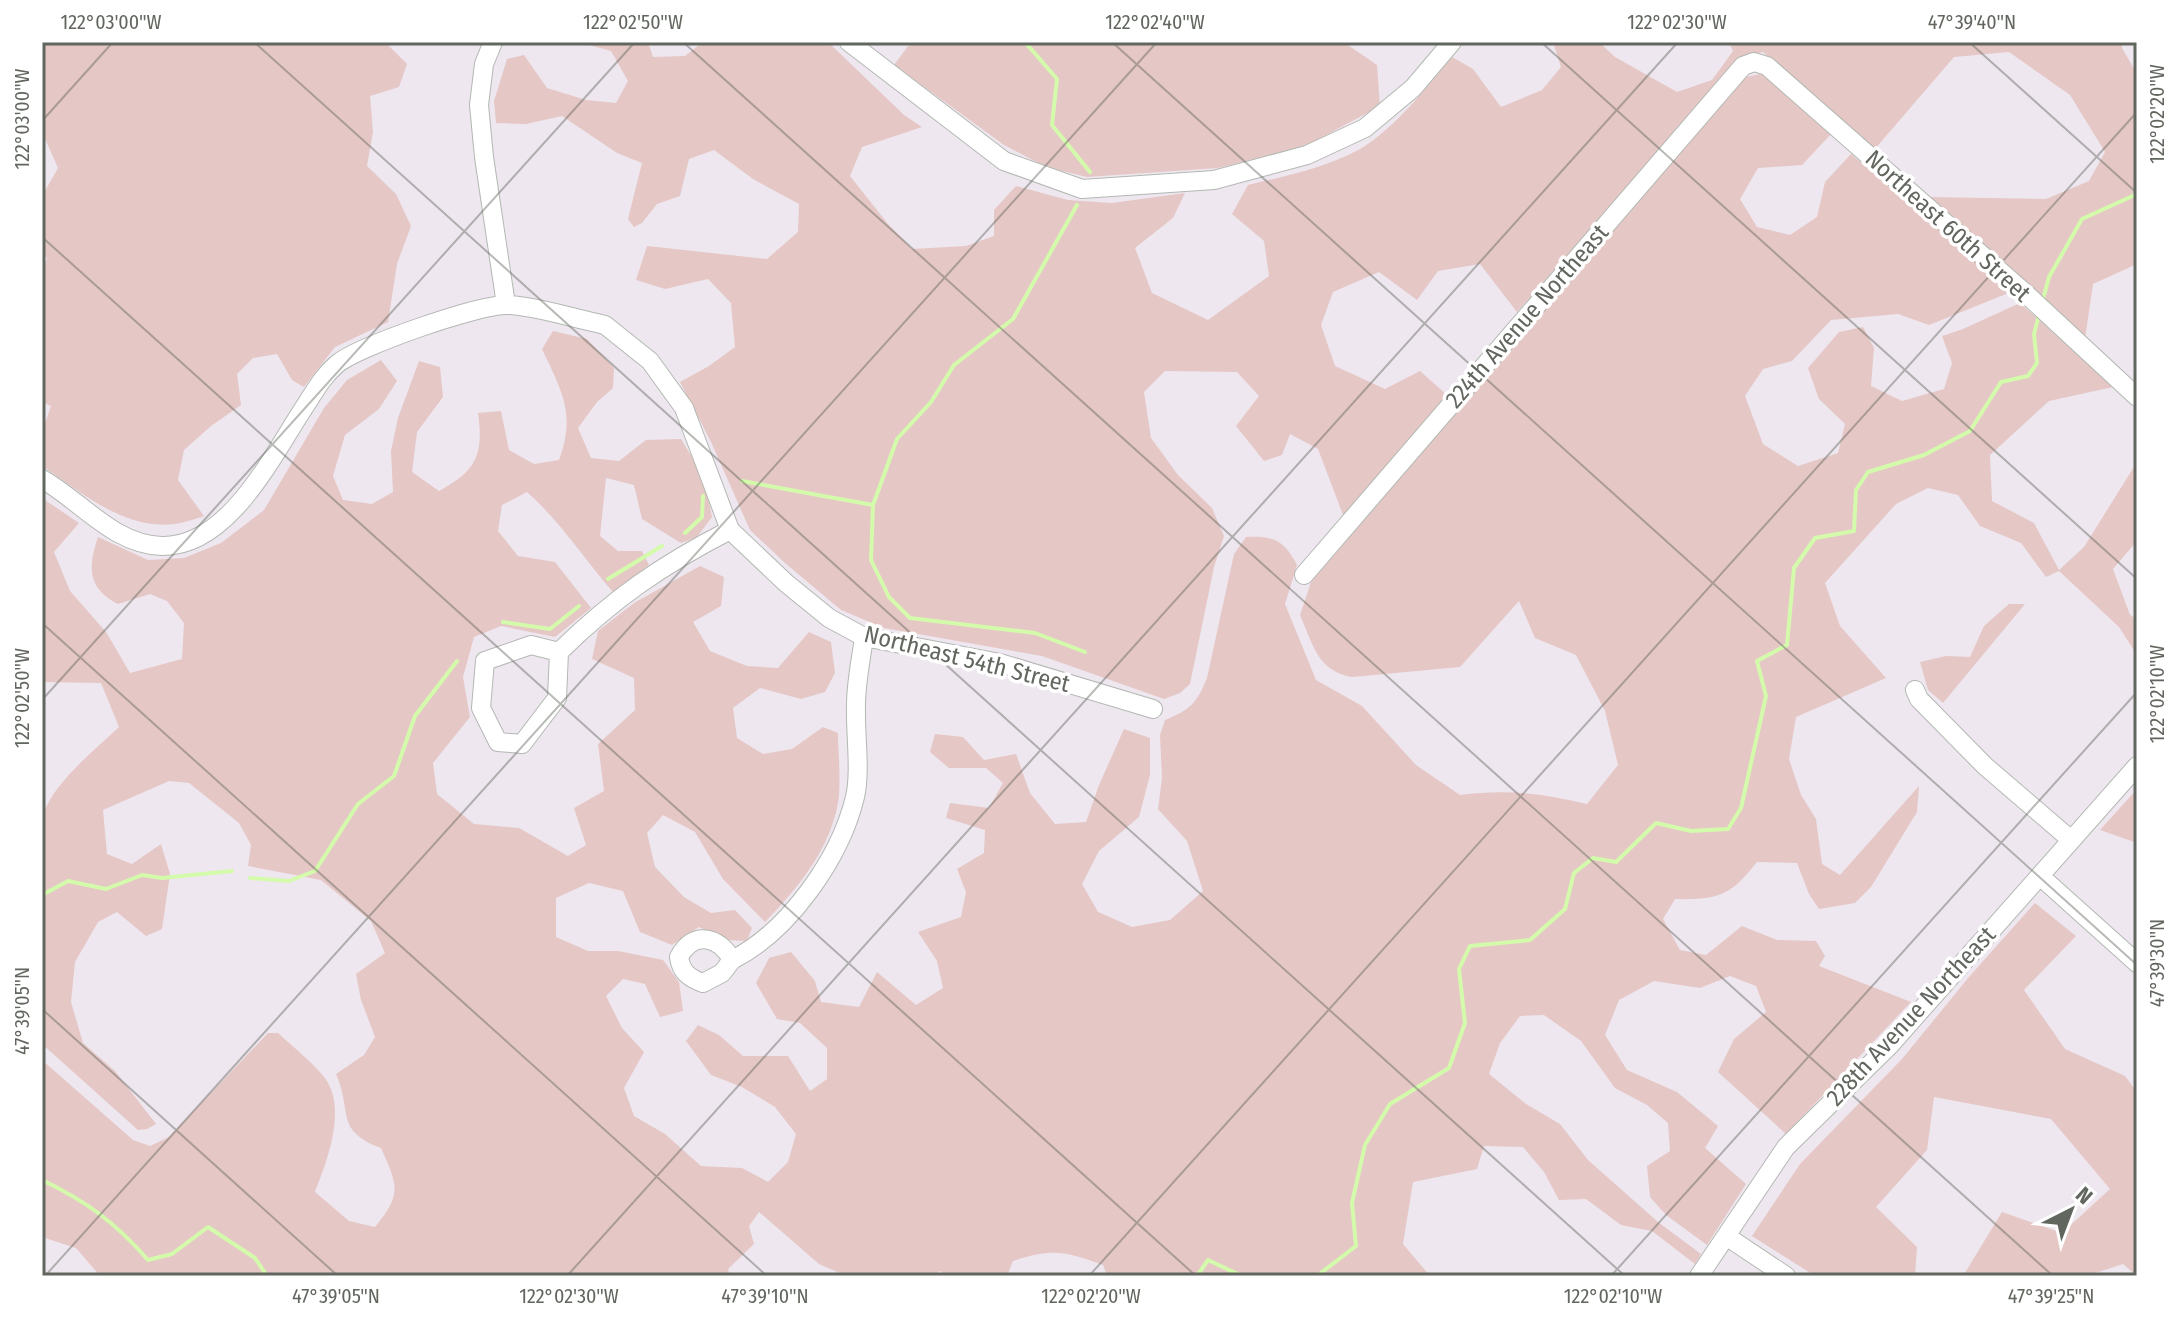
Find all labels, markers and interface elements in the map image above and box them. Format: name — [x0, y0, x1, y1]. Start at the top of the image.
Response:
text: 122°03'00"W — [60, 10, 162, 34]
text: 122°02'50"W — [583, 10, 683, 34]
text: 122°02'40"W — [1105, 10, 1205, 34]
text: 122°02'30"W — [1627, 10, 1727, 34]
text: 47°39'40"N — [1928, 10, 2016, 34]
text: 122°02'20"W — [2145, 64, 2169, 164]
text: 122°03'00"W — [10, 68, 34, 170]
street label: Northeast 60th Street — [1860, 144, 2036, 308]
street label: 224th Avenue Northeast — [1440, 219, 1614, 413]
street label: Northeast 54th Street — [861, 620, 1073, 698]
text: 122°02'10"W — [2145, 645, 2169, 743]
text: 122°02'50"W — [10, 648, 34, 748]
text: 47°39'30"N — [2145, 919, 2169, 1007]
street label: 228th Avenue Northeast — [1821, 921, 2001, 1111]
text: 47°39'05"N — [10, 967, 34, 1055]
north arrow — [2031, 1170, 2111, 1250]
text: N — [2070, 1181, 2098, 1210]
text: 47°39'05"N — [292, 1284, 380, 1308]
text: 122°02'30"W — [519, 1284, 619, 1308]
text: 47°39'10"N — [721, 1284, 809, 1308]
text: 122°02'20"W — [1041, 1284, 1141, 1308]
text: 122°02'10"W — [1564, 1284, 1662, 1308]
text: 47°39'25"N — [2008, 1284, 2094, 1308]

